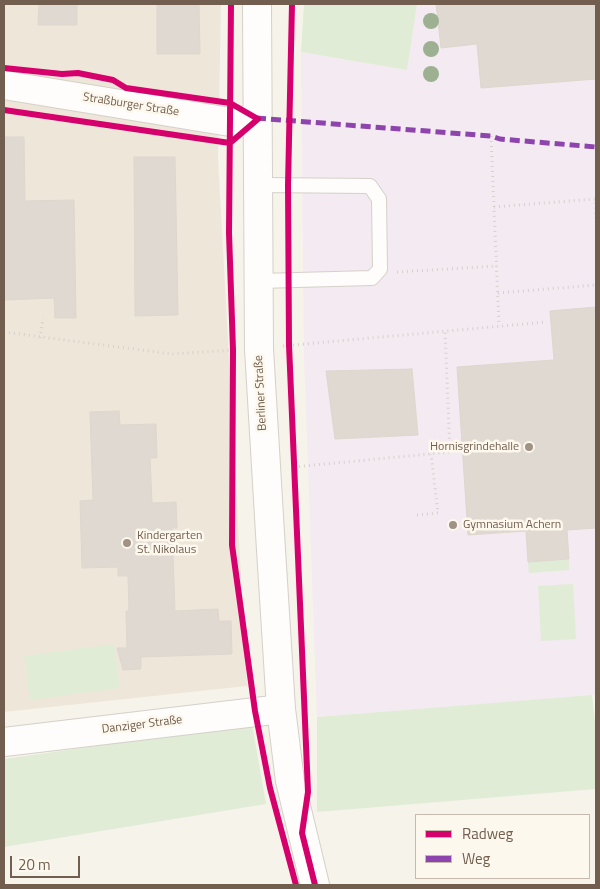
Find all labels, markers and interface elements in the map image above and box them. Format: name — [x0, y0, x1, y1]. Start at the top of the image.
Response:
street label: Straßburger Straße — [82, 90, 180, 120]
street label: Berliner Straße — [252, 355, 270, 431]
place label: Hornisgrindehalle — [430, 440, 519, 454]
marker: Hornisgrindehalle — [523, 441, 535, 453]
place label: Gymnasium Achern — [463, 518, 561, 532]
marker: Gymnasium Achern — [447, 519, 459, 531]
place label: Kindergarten St. Nikolaus — [137, 529, 202, 557]
marker: Kindergarten St. Nikolaus — [121, 537, 133, 549]
street label: Danziger Straße — [101, 713, 183, 737]
legend — [415, 814, 590, 879]
text: Radweg — [462, 822, 513, 845]
scale bar — [12, 846, 82, 878]
text: Weg — [462, 847, 490, 870]
text: 20 m — [18, 853, 51, 876]

